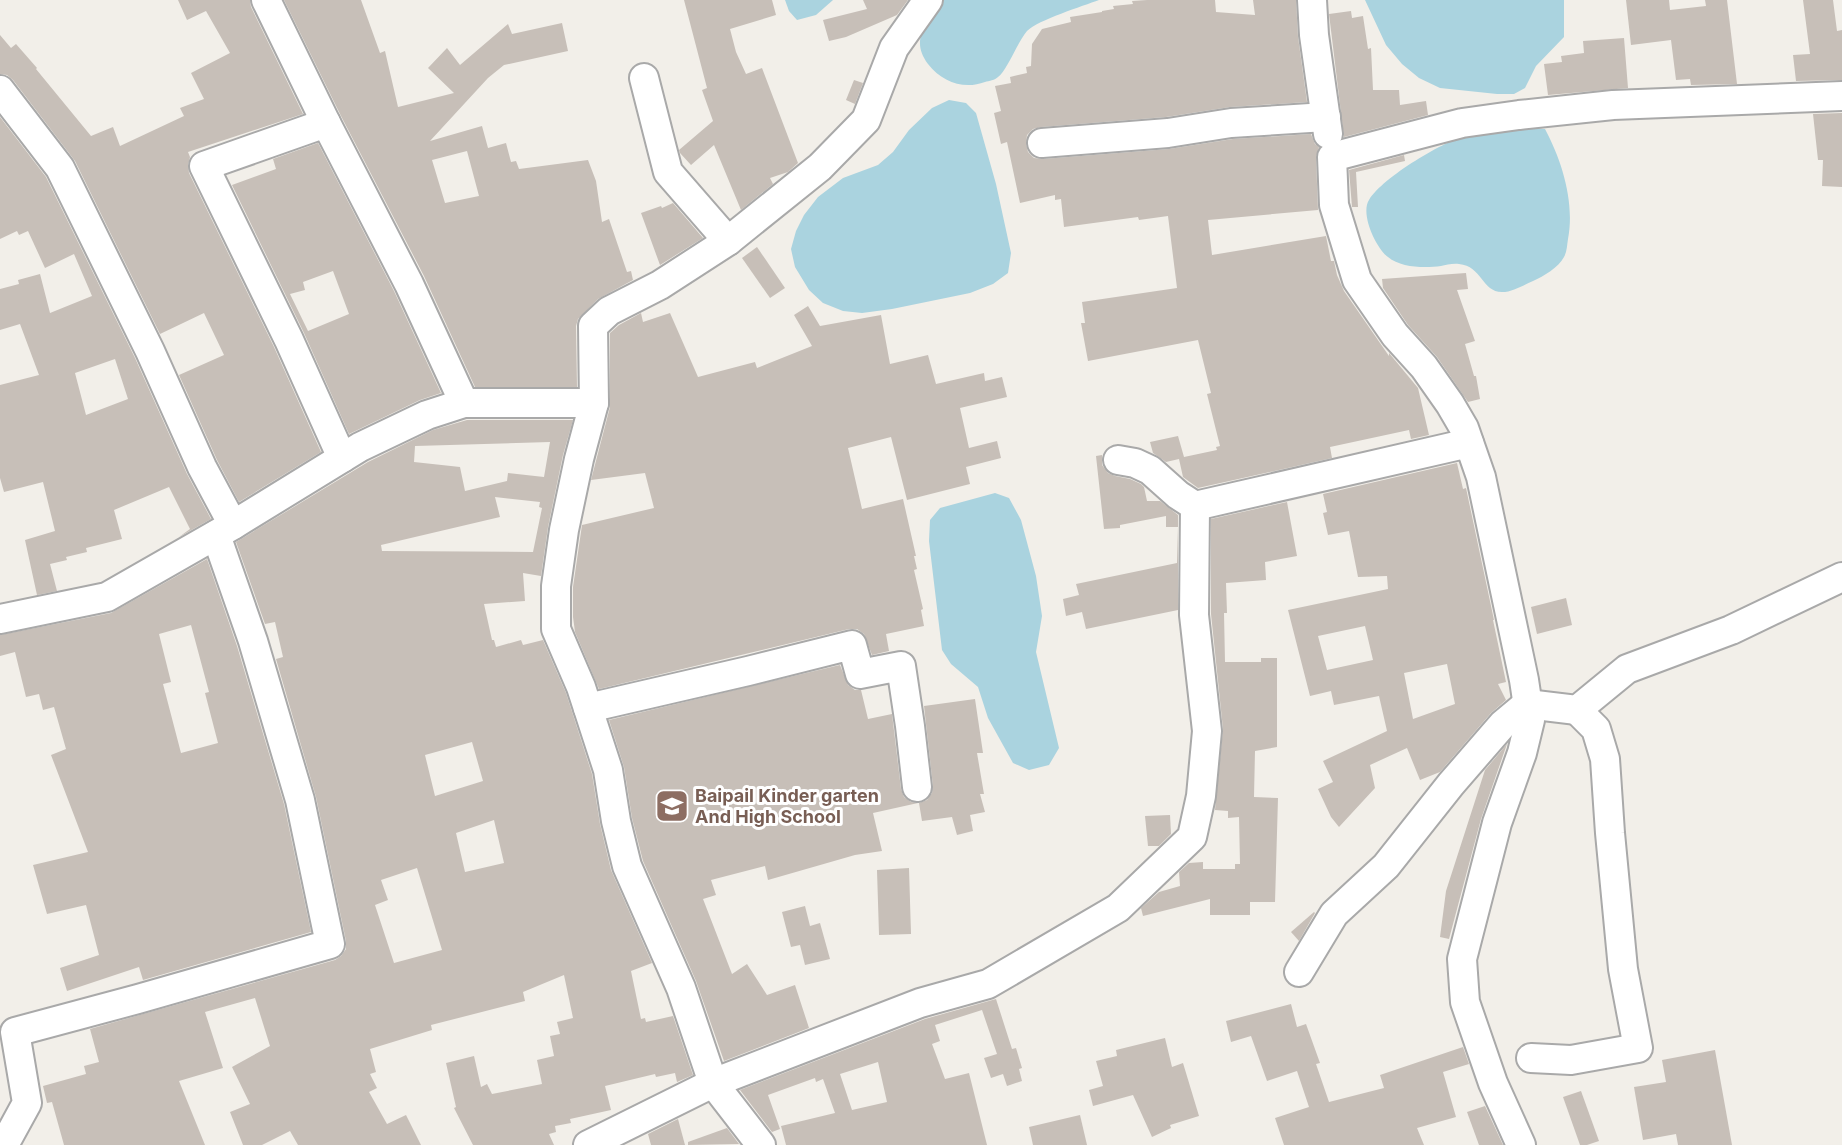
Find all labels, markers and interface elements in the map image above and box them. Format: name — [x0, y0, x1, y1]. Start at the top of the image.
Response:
place label: Baipail Kinder garten And High School — [695, 785, 879, 827]
school or university icon: Baipail Kinder garten And High School — [654, 788, 690, 824]

